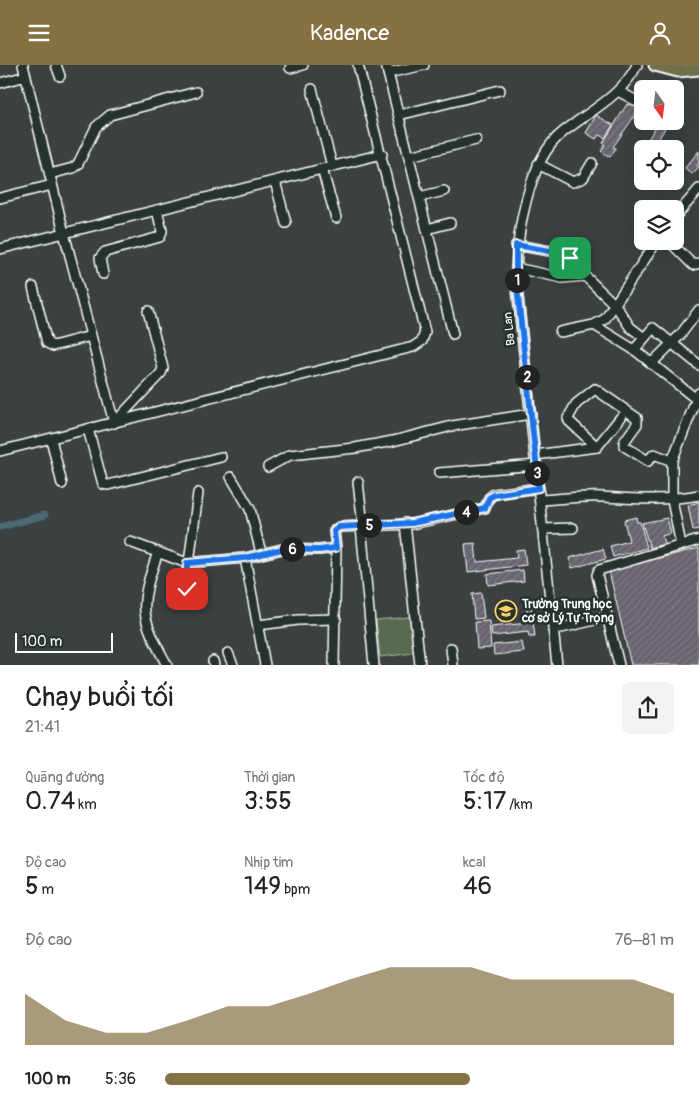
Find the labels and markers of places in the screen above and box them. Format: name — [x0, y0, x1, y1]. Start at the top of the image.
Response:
pin — [549, 237, 591, 279]
pin: 1 — [504, 267, 530, 293]
pin: 2 — [514, 365, 540, 389]
pin: 3 — [524, 461, 550, 485]
pin: 4 — [454, 499, 478, 525]
pin: 5 — [356, 513, 382, 537]
pin: 6 — [280, 537, 304, 561]
pin — [166, 568, 208, 610]
place label: Trường Trung học cơ sở Lý Tự Trọng — [521, 597, 614, 626]
school or university icon: Trường Trung học cơ sở Lý Tự Trọng — [494, 599, 518, 623]

